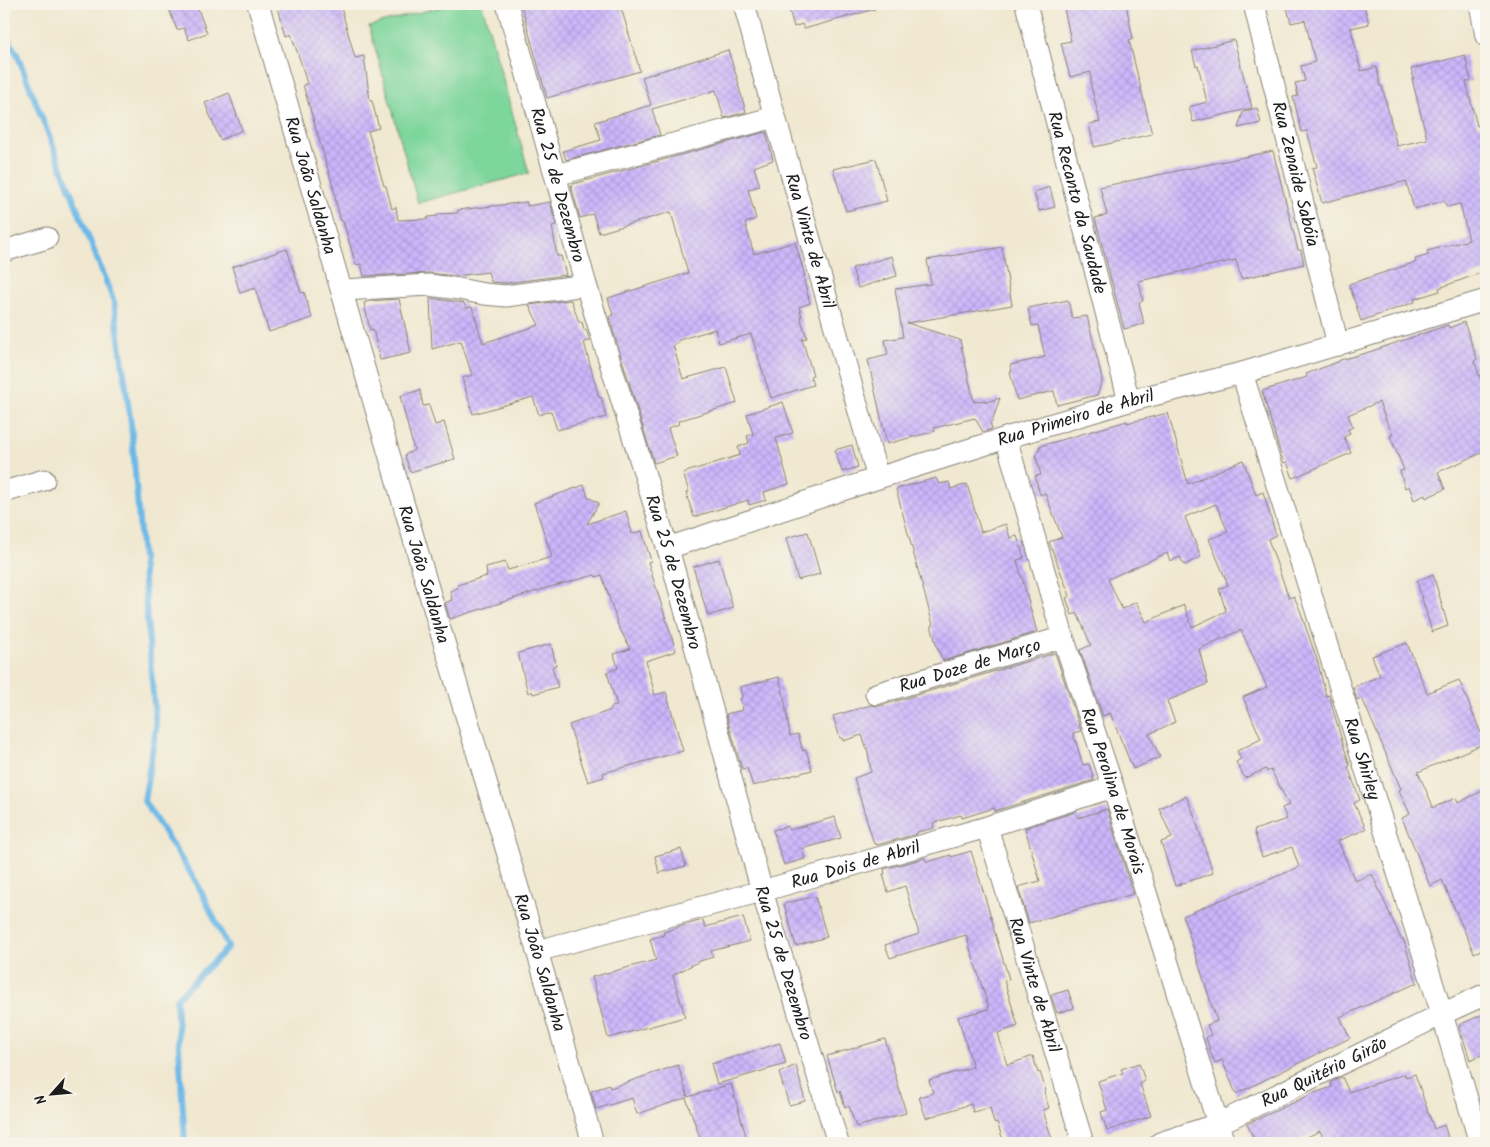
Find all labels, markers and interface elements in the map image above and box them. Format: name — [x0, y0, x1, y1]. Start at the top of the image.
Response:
street label: Rua Zenaide Sabóia — [1262, 98, 1326, 250]
street label: Rua 25 de Dezembro — [521, 104, 592, 266]
street label: Rua Recanto da Saudade — [1038, 108, 1114, 297]
street label: Rua João Saldanha — [276, 113, 343, 259]
street label: Rua Vinte de Abril — [776, 170, 842, 313]
street label: Rua Primeiro de Abril — [994, 382, 1158, 456]
street label: Rua 25 de Dezembro — [636, 491, 708, 653]
street label: Rua João Saldanha — [389, 502, 457, 647]
street label: Rua Doze de Março — [896, 632, 1045, 702]
street label: Rua Perolina de Morais — [1072, 704, 1153, 879]
street label: Rua Shirley — [1334, 714, 1388, 805]
street label: Rua Dois de Abril — [788, 834, 924, 898]
street label: Rua 25 de Dezembro — [745, 882, 819, 1044]
street label: Rua João Saldanha — [504, 890, 573, 1035]
street label: Rua Vinte de Abril — [999, 914, 1068, 1057]
street label: Rua Quitério Girão — [1256, 1030, 1393, 1117]
north arrow — [28, 1070, 78, 1120]
text: N — [29, 1090, 53, 1108]

